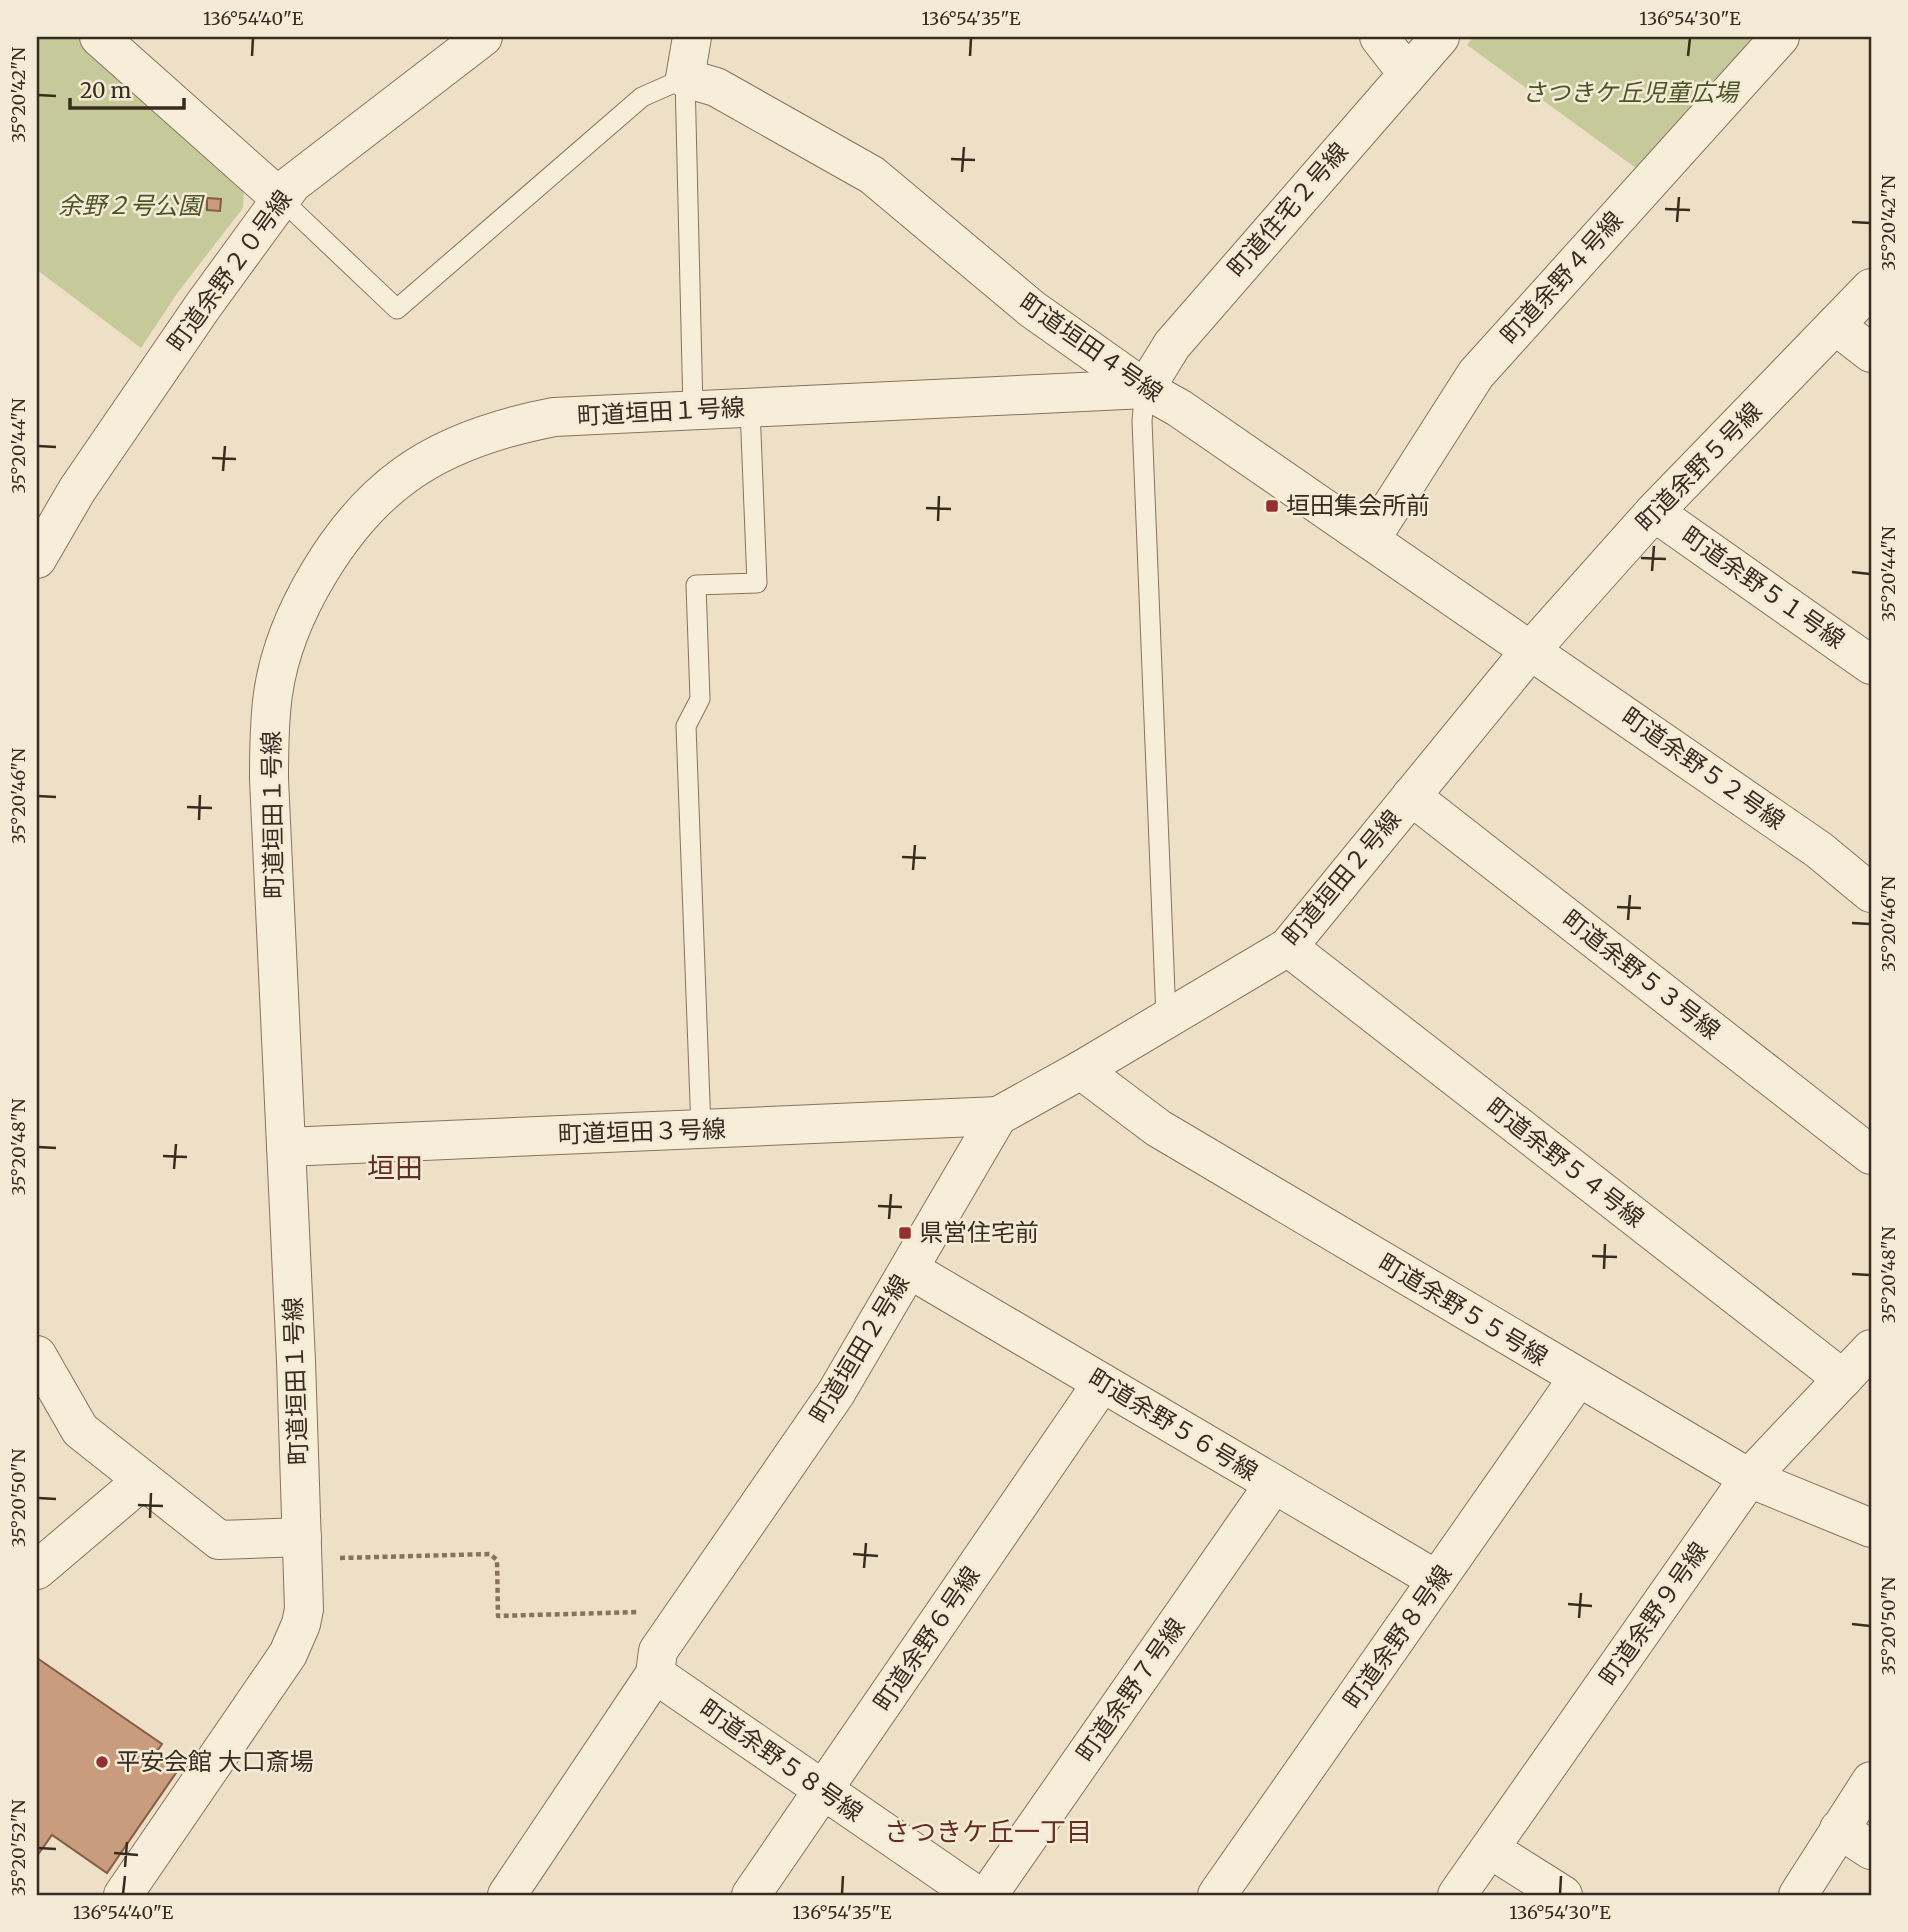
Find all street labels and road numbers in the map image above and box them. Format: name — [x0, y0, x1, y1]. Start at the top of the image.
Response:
street label: 町道住宅２号線 — [1221, 136, 1354, 283]
street label: 町道余野２０号線 — [161, 184, 299, 357]
street label: 町道余野４号線 — [1494, 205, 1629, 350]
street label: 町道垣田４号線 — [1014, 287, 1169, 408]
street label: 町道垣田１号線 — [576, 392, 746, 431]
street label: 町道余野５号線 — [1629, 395, 1768, 538]
street label: 町道余野５１号線 — [1676, 520, 1851, 655]
street label: 町道余野５２号線 — [1616, 701, 1791, 836]
street label: 町道垣田１号線 — [256, 731, 289, 899]
street label: 町道垣田２号線 — [1276, 803, 1407, 952]
street label: 町道余野５３号線 — [1556, 903, 1726, 1046]
street label: 町道余野５４号線 — [1480, 1091, 1650, 1234]
street label: 町道垣田３号線 — [557, 1113, 726, 1150]
street label: 町道余野５５号線 — [1373, 1247, 1554, 1372]
street label: 町道垣田２号線 — [803, 1269, 916, 1429]
street label: 町道垣田１号線 — [277, 1297, 314, 1466]
street label: 町道余野５６号線 — [1083, 1362, 1264, 1487]
street label: 町道余野９号線 — [1593, 1536, 1714, 1691]
street label: 町道余野８号線 — [1337, 1559, 1458, 1714]
street label: 町道余野６号線 — [867, 1560, 986, 1717]
street label: 町道余野７号線 — [1070, 1612, 1191, 1767]
street label: 町道余野５８号線 — [694, 1693, 869, 1828]

